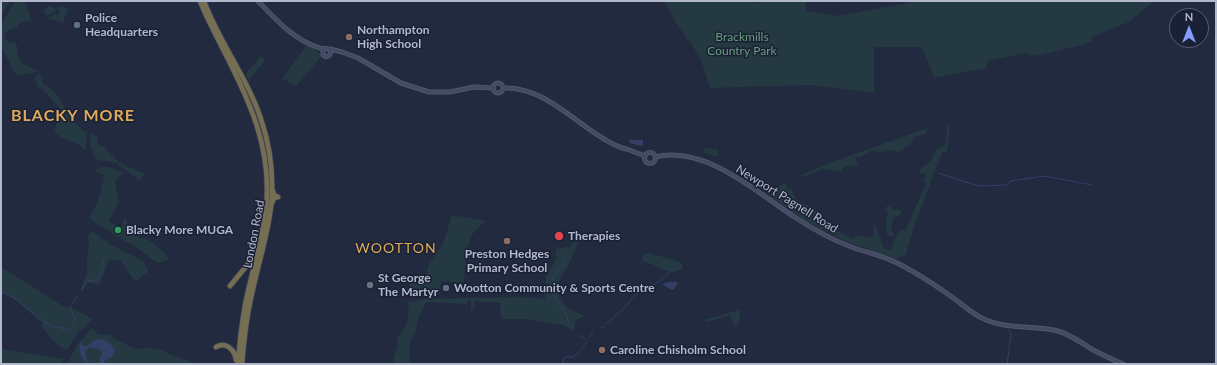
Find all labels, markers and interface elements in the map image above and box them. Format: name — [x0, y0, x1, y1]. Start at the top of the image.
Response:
north arrow — [1169, 8, 1209, 48]
text: N — [1185, 10, 1193, 23]
place label: Police Headquarters — [85, 11, 158, 39]
marker: Police Headquarters — [72, 20, 82, 30]
place label: Northampton High School — [357, 23, 430, 51]
park label: Brackmills Country Park — [707, 30, 777, 58]
marker: Northampton High School — [344, 32, 354, 42]
district label: BLACKY MORE — [11, 106, 135, 126]
street label: Newport Pagnell Road — [733, 162, 841, 236]
street label: London Road — [240, 199, 268, 269]
place label: Blacky More MUGA — [126, 223, 233, 237]
marker: Blacky More MUGA — [113, 225, 123, 235]
place label: Therapies — [568, 229, 620, 243]
marker: Therapies — [553, 230, 565, 242]
marker: Preston Hedges Primary School — [502, 236, 512, 246]
district label: WOOTTON — [355, 240, 437, 256]
place label: Preston Hedges Primary School — [465, 247, 549, 275]
place label: St George The Martyr — [378, 271, 438, 299]
marker: St George The Martyr — [365, 280, 375, 290]
place label: Wootton Community & Sports Centre — [454, 281, 655, 295]
marker: Wootton Community & Sports Centre — [441, 283, 451, 293]
place label: Caroline Chisholm School — [610, 343, 746, 357]
marker: Caroline Chisholm School — [597, 345, 607, 355]

